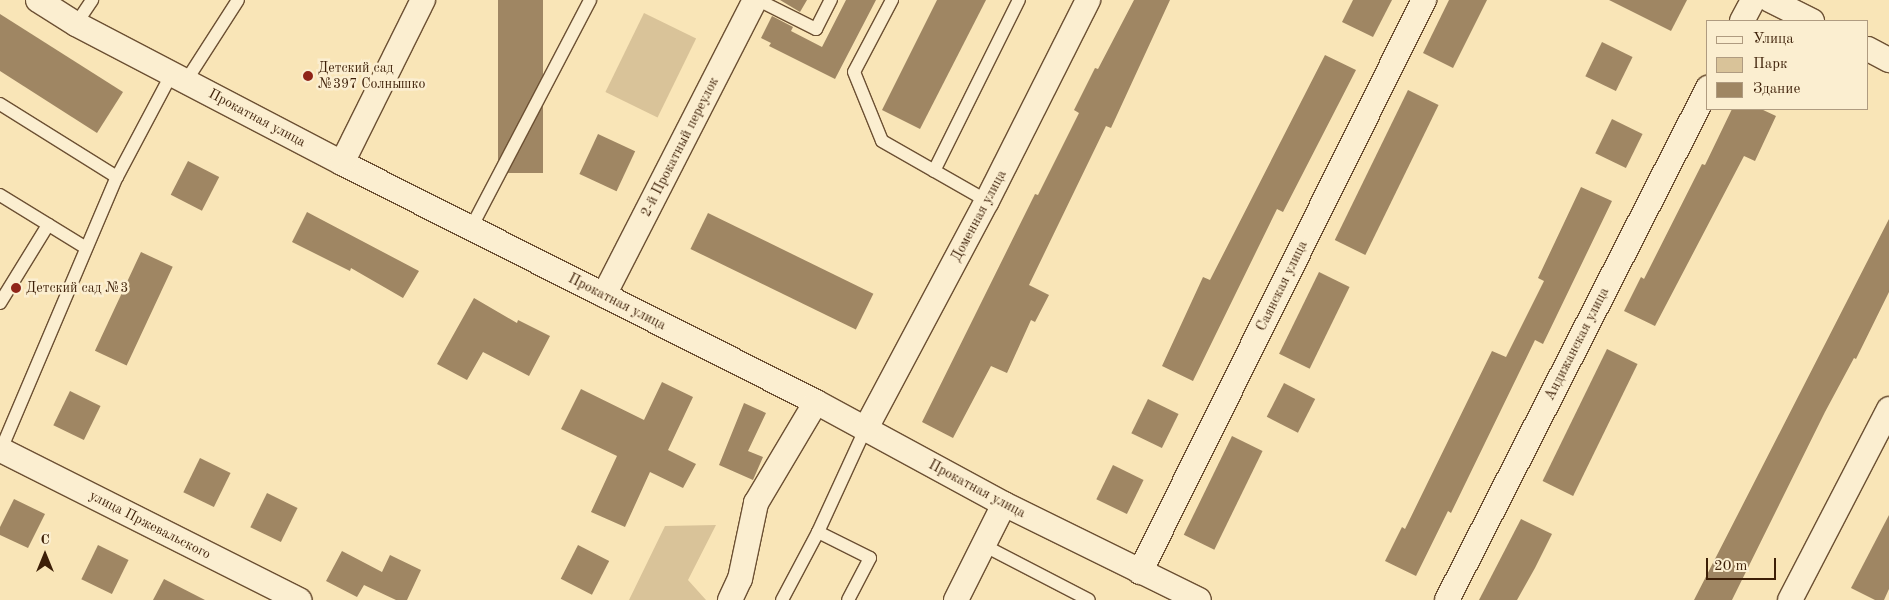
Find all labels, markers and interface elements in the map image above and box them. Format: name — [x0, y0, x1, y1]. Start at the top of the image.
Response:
legend — [1706, 20, 1869, 110]
text: Улица — [1753, 32, 1794, 47]
text: Парк — [1753, 57, 1788, 72]
place label: Детский сад №397 Солнышко — [318, 60, 425, 92]
marker: Детский сад №397 Солнышко — [302, 70, 314, 82]
street label: 2-й Прокатный переулок — [637, 74, 723, 220]
text: Здание — [1753, 82, 1800, 97]
street label: Прокатная улица — [206, 85, 308, 151]
street label: Доменная улица — [948, 167, 1010, 265]
street label: Саянская улица — [1253, 238, 1311, 334]
street label: Прокатная улица — [565, 270, 669, 334]
place label: Детский сад №3 — [26, 280, 128, 296]
marker: Детский сад №3 — [10, 282, 22, 294]
street label: Андижанская улица — [1541, 285, 1613, 403]
street label: Прокатная улица — [926, 456, 1028, 522]
street label: улица Пржевальского — [86, 487, 214, 563]
north arrow — [20, 530, 70, 580]
text: С — [40, 533, 50, 547]
scale bar — [1709, 548, 1779, 580]
text: 20 m — [1714, 559, 1748, 574]

